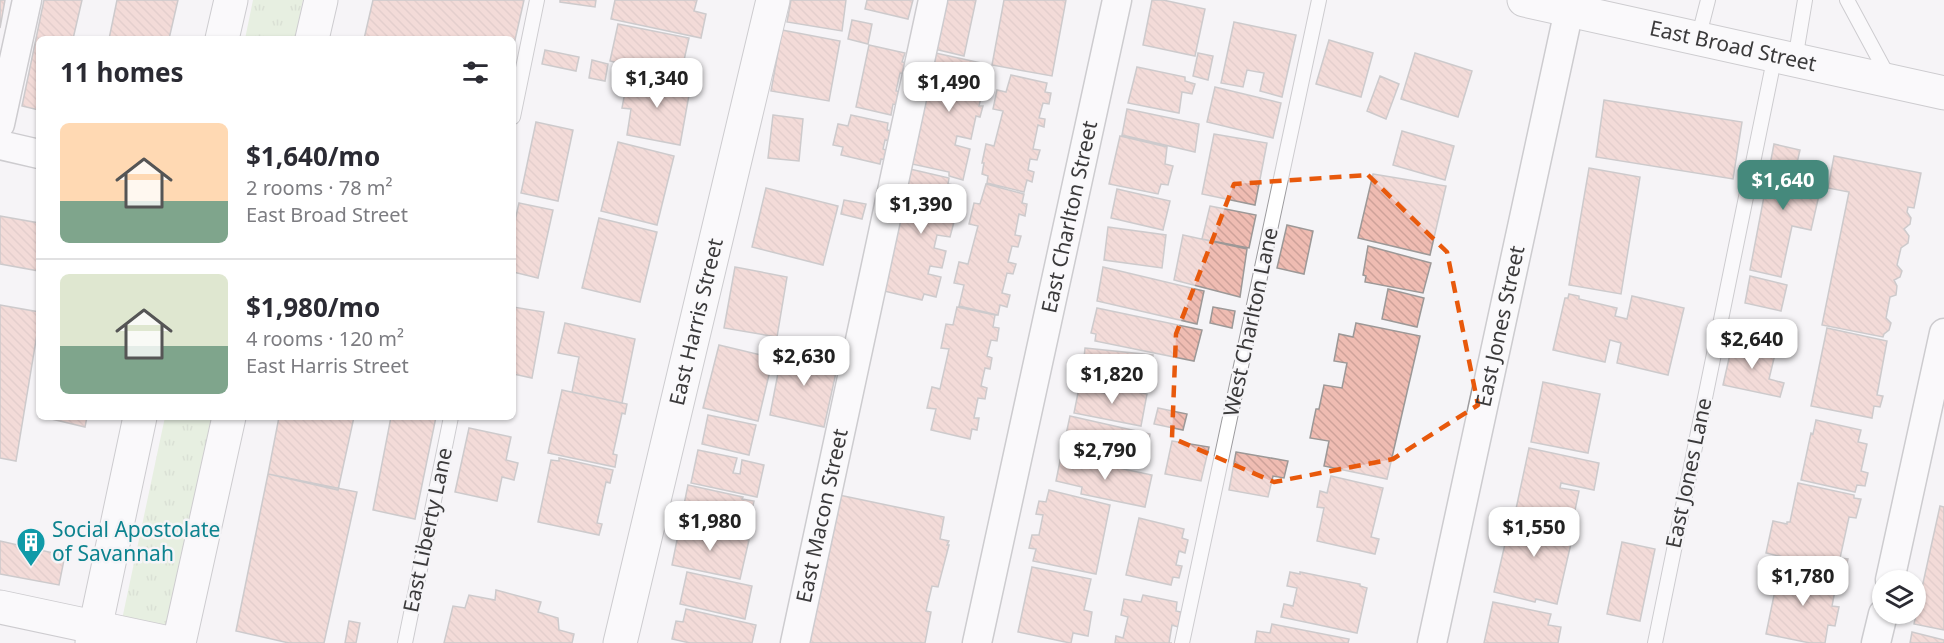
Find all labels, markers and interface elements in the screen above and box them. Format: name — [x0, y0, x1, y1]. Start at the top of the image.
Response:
street label: East Broad Street — [1647, 13, 1820, 77]
text: 11 homes — [60, 54, 184, 90]
icon: filters — [459, 56, 492, 89]
pin: $1,340 — [608, 58, 706, 109]
pin: $1,490 — [900, 62, 998, 113]
text: $1,340 — [626, 64, 688, 91]
text: $1,490 — [918, 68, 980, 95]
street label: East Charlton Street — [1034, 118, 1103, 316]
text: $1,640/mo — [246, 138, 380, 174]
icon: home — [108, 147, 180, 219]
pin: $1,640 — [1734, 160, 1832, 211]
text: $1,640 — [1752, 166, 1814, 193]
text: 2 rooms · 78 m² — [246, 174, 393, 201]
pin: $1,390 — [872, 184, 970, 235]
text: $1,390 — [890, 190, 952, 217]
text: East Broad Street — [246, 201, 408, 228]
street label: West Charlton Lane — [1216, 225, 1284, 419]
street label: East Harris Street — [662, 235, 729, 408]
street label: East Jones Street — [1469, 243, 1531, 409]
text: $1,980/mo — [246, 289, 380, 325]
icon: home — [108, 298, 180, 370]
pin: $2,640 — [1703, 319, 1801, 370]
text: 4 rooms · 120 m² — [246, 325, 404, 352]
text: $2,640 — [1721, 325, 1783, 352]
pin: $2,630 — [755, 336, 853, 387]
text: $2,630 — [773, 342, 835, 369]
text: East Harris Street — [246, 352, 409, 379]
pin: $1,820 — [1063, 354, 1161, 405]
text: $1,820 — [1081, 360, 1143, 387]
street label: East Jones Lane — [1658, 395, 1718, 551]
street label: East Macon Street — [789, 426, 854, 605]
pin: $2,790 — [1056, 430, 1154, 481]
text: $2,790 — [1074, 436, 1136, 463]
street label: East Liberty Lane — [396, 445, 458, 615]
pin: $1,980 — [661, 501, 759, 552]
text: $1,980 — [679, 507, 741, 534]
pin: $1,550 — [1485, 507, 1583, 558]
text: $1,550 — [1503, 513, 1565, 540]
place label: Social Apostolate of Savannah — [52, 515, 220, 567]
building icon: Social Apostolate of Savannah — [15, 526, 47, 568]
pin: $1,780 — [1754, 556, 1852, 607]
text: $1,780 — [1772, 562, 1834, 589]
map controls — [1872, 570, 1926, 624]
button: layers — [1872, 570, 1926, 624]

